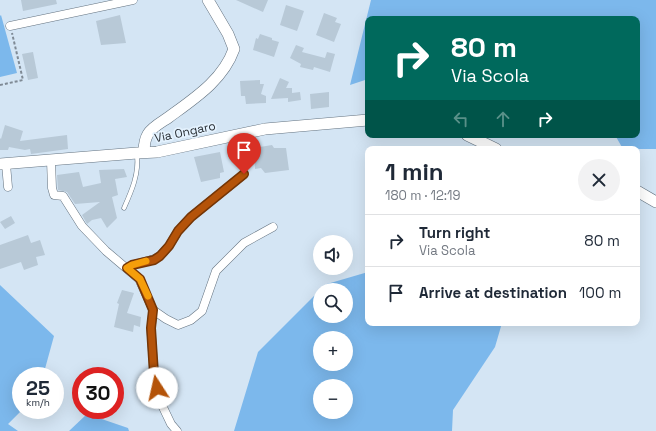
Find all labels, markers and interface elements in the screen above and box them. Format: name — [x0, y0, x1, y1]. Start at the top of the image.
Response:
text: 80 m — [451, 29, 517, 65]
icon: right — [385, 32, 437, 84]
text: Via Scola — [451, 64, 529, 87]
icon: left — [450, 108, 472, 130]
icon: ahead — [492, 108, 514, 130]
icon: right — [534, 108, 556, 130]
street label: Via Ongaro — [153, 118, 217, 146]
pin — [227, 133, 261, 174]
icon: arrive — [233, 139, 255, 161]
text: 1 min — [385, 156, 444, 187]
button: close — [578, 159, 620, 201]
text: 180 m · 12:19 — [385, 187, 460, 204]
text: Turn right — [419, 223, 490, 242]
icon: right — [385, 230, 407, 252]
text: 80 m — [584, 231, 620, 250]
map controls — [313, 235, 353, 419]
button: sound — [313, 235, 353, 275]
text: Via Scola — [419, 242, 475, 259]
icon: arrive — [385, 282, 407, 304]
button: search — [313, 283, 353, 323]
text: Arrive at destination — [419, 283, 567, 302]
text: 100 m — [579, 283, 621, 302]
button: + — [313, 331, 353, 371]
speed limit sign: 30 — [72, 367, 124, 419]
position arrow — [136, 367, 178, 409]
text: 25 — [26, 375, 50, 401]
button: − — [313, 379, 353, 419]
text: km/h — [26, 396, 50, 409]

